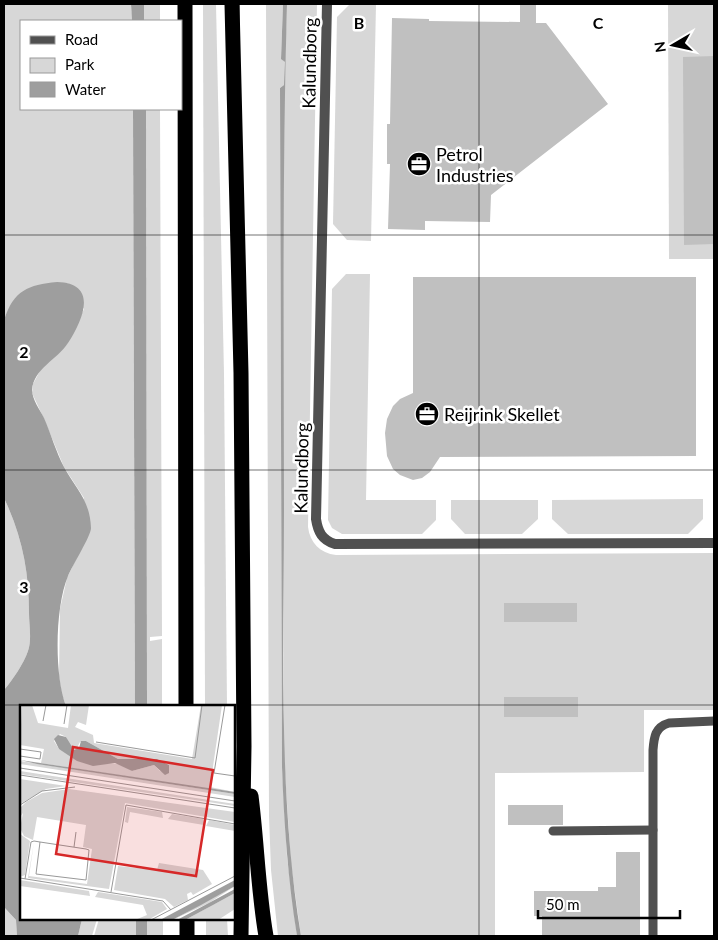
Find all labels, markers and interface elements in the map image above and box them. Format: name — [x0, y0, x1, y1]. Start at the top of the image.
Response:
text: B — [354, 13, 364, 32]
text: C — [593, 13, 604, 32]
street label: Kalundborg — [297, 17, 321, 109]
legend — [20, 20, 182, 110]
north arrow — [648, 20, 698, 70]
text: Road — [65, 30, 98, 48]
text: N — [650, 40, 669, 54]
text: Park — [65, 55, 95, 73]
text: Water — [65, 80, 106, 98]
place label: Petrol Industries — [436, 143, 514, 186]
office icon: Petrol Industries — [406, 151, 432, 177]
text: 2 — [19, 342, 29, 361]
office icon: Reijrink Skellet — [414, 401, 440, 427]
place label: Reijrink Skellet — [444, 403, 560, 425]
street label: Kalundborg — [289, 422, 313, 514]
text: 3 — [19, 577, 29, 596]
inset map — [20, 705, 235, 920]
scale bar — [538, 888, 680, 920]
text: 50 m — [546, 895, 580, 913]

